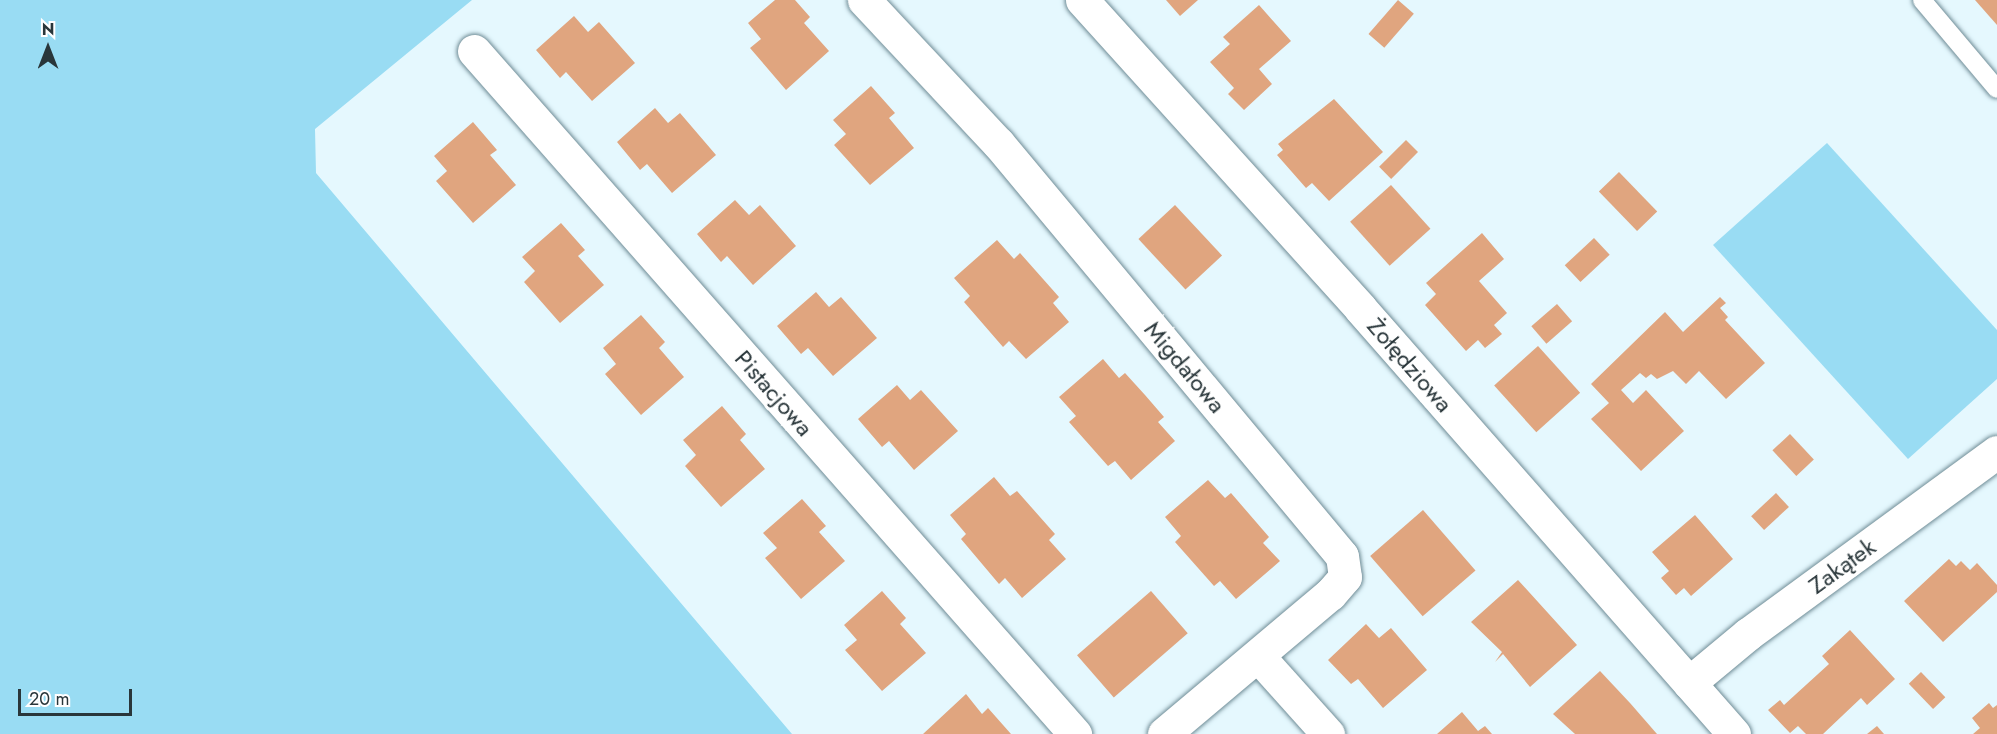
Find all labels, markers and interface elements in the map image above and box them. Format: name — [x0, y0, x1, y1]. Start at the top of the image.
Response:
north arrow — [18, 18, 78, 78]
text: N — [42, 18, 54, 41]
street label: Żołędziowa — [1361, 312, 1459, 418]
street label: Migdałowa — [1138, 315, 1232, 419]
street label: Pistacjowa — [729, 344, 819, 442]
street label: Zakątek — [1803, 532, 1881, 600]
scale bar — [21, 677, 135, 715]
text: 20 m — [29, 686, 69, 712]

